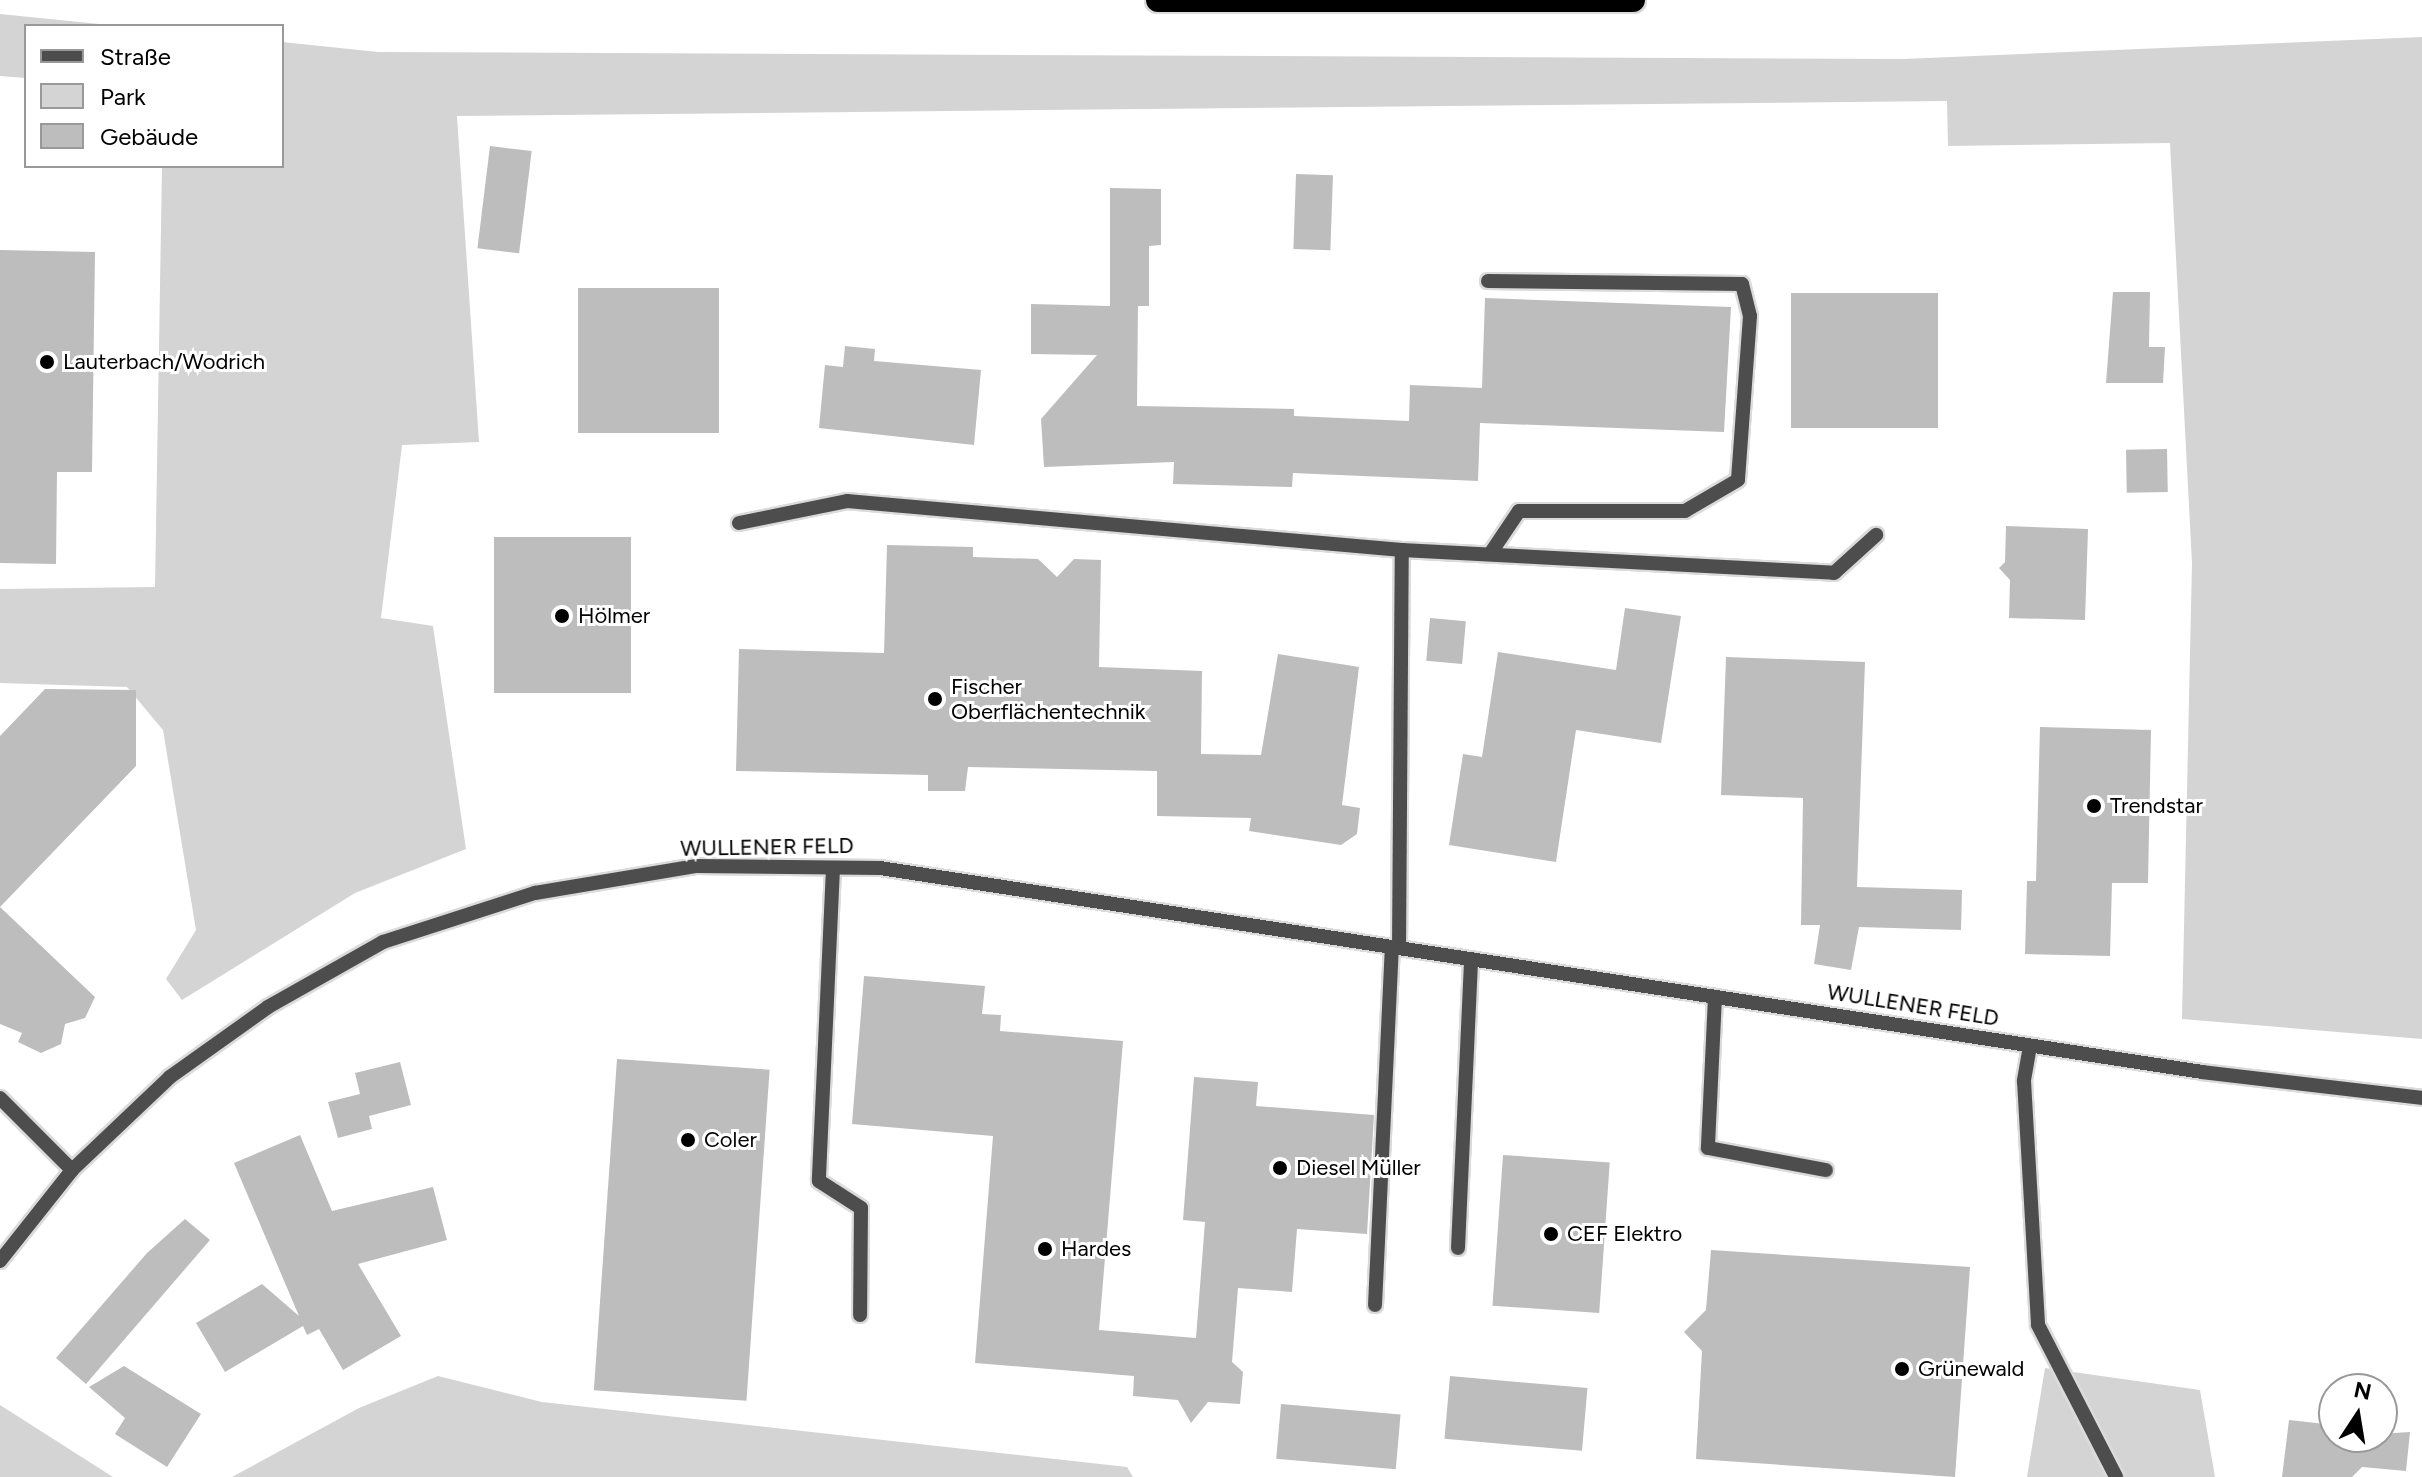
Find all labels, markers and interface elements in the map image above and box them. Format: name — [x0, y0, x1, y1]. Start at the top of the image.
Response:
legend — [24, 24, 284, 168]
text: Straße — [100, 42, 171, 71]
text: Park — [100, 82, 146, 111]
text: Gebäude — [100, 122, 198, 151]
place label: Lauterbach/Wodrich — [63, 349, 265, 375]
marker: Lauterbach/Wodrich — [38, 353, 56, 371]
place label: Hölmer — [578, 603, 650, 629]
marker: Hölmer — [553, 607, 571, 625]
place label: Fischer Oberflächentechnik — [951, 673, 1146, 724]
marker: Fischer Oberflächentechnik — [926, 690, 944, 708]
place label: Trendstar — [2110, 793, 2203, 819]
marker: Trendstar — [2085, 797, 2103, 815]
street label: WULLENER FELD — [680, 832, 854, 862]
street label: WULLENER FELD — [1825, 978, 2001, 1032]
place label: Coler — [704, 1127, 757, 1153]
marker: Coler — [679, 1131, 697, 1149]
place label: Diesel Müller — [1296, 1155, 1421, 1181]
marker: Diesel Müller — [1271, 1159, 1289, 1177]
place label: CEF Elektro — [1567, 1221, 1682, 1247]
marker: CEF Elektro — [1542, 1225, 1560, 1243]
place label: Hardes — [1061, 1236, 1131, 1262]
marker: Hardes — [1036, 1240, 1054, 1258]
place label: Grünewald — [1918, 1356, 2024, 1382]
marker: Grünewald — [1893, 1360, 1911, 1378]
north arrow — [2318, 1373, 2398, 1453]
text: N — [2352, 1376, 2374, 1406]

